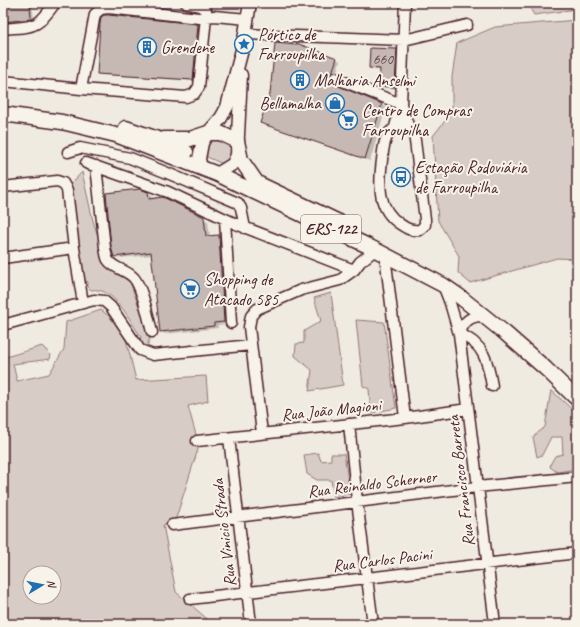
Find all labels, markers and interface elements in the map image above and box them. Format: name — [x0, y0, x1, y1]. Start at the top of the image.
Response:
place label: Pórtico de Farroupilha — [258, 24, 325, 65]
place icon: Pórtico de Farroupilha — [233, 33, 255, 55]
building icon: Grendene — [136, 36, 158, 58]
place label: Grendene — [161, 37, 215, 58]
house number: 660 — [373, 50, 394, 69]
building icon: Malharia Anselmi — [289, 69, 311, 91]
place label: Malharia Anselmi — [314, 70, 418, 91]
shop icon: Bellamalha — [324, 92, 346, 114]
place label: Bellamalha — [259, 93, 323, 114]
place label: Centro de Compras Farroupilha — [362, 100, 472, 141]
supermarket icon: Centro de Compras Farroupilha — [337, 109, 359, 131]
place label: Estação Rodoviária de Farroupilha — [415, 157, 528, 198]
bus stop icon: Estação Rodoviária de Farroupilha — [390, 166, 412, 188]
road number: ERS-122 — [301, 215, 361, 243]
place label: Shopping de Atacado 585 — [204, 269, 279, 310]
supermarket icon: Shopping de Atacado 585 — [179, 278, 201, 300]
street label: Rua João Magioni — [280, 394, 383, 426]
street label: Rua Francisco Barreta — [442, 413, 479, 548]
street label: Rua Reinaldo Scherner — [306, 465, 440, 502]
street label: Rua Vinicio Strada — [207, 477, 241, 588]
street label: Rua Carlos Pacini — [331, 543, 435, 577]
north arrow — [22, 565, 62, 605]
text: N — [44, 579, 60, 590]

